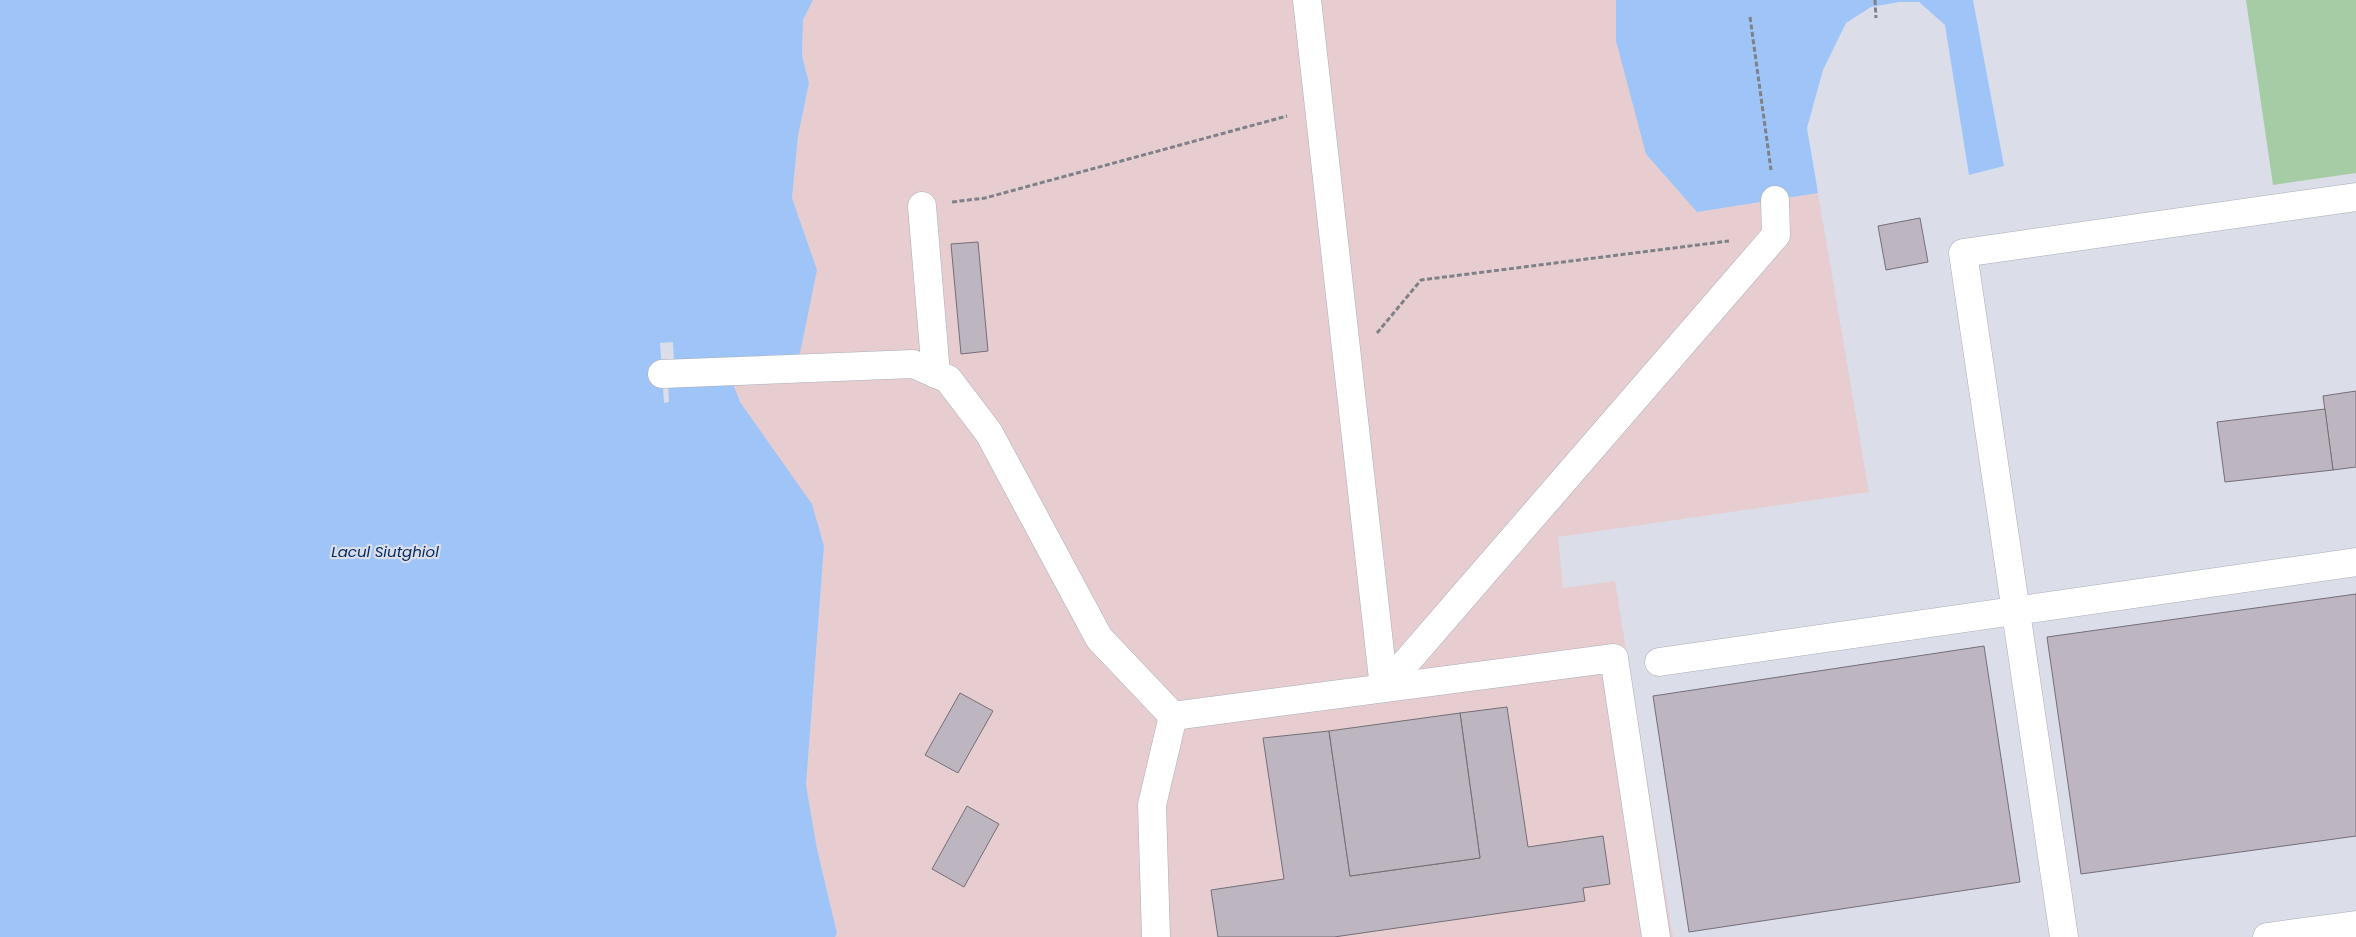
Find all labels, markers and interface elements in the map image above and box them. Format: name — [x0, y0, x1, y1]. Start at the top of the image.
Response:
water label: Lacul Siutghiol — [331, 541, 439, 562]

